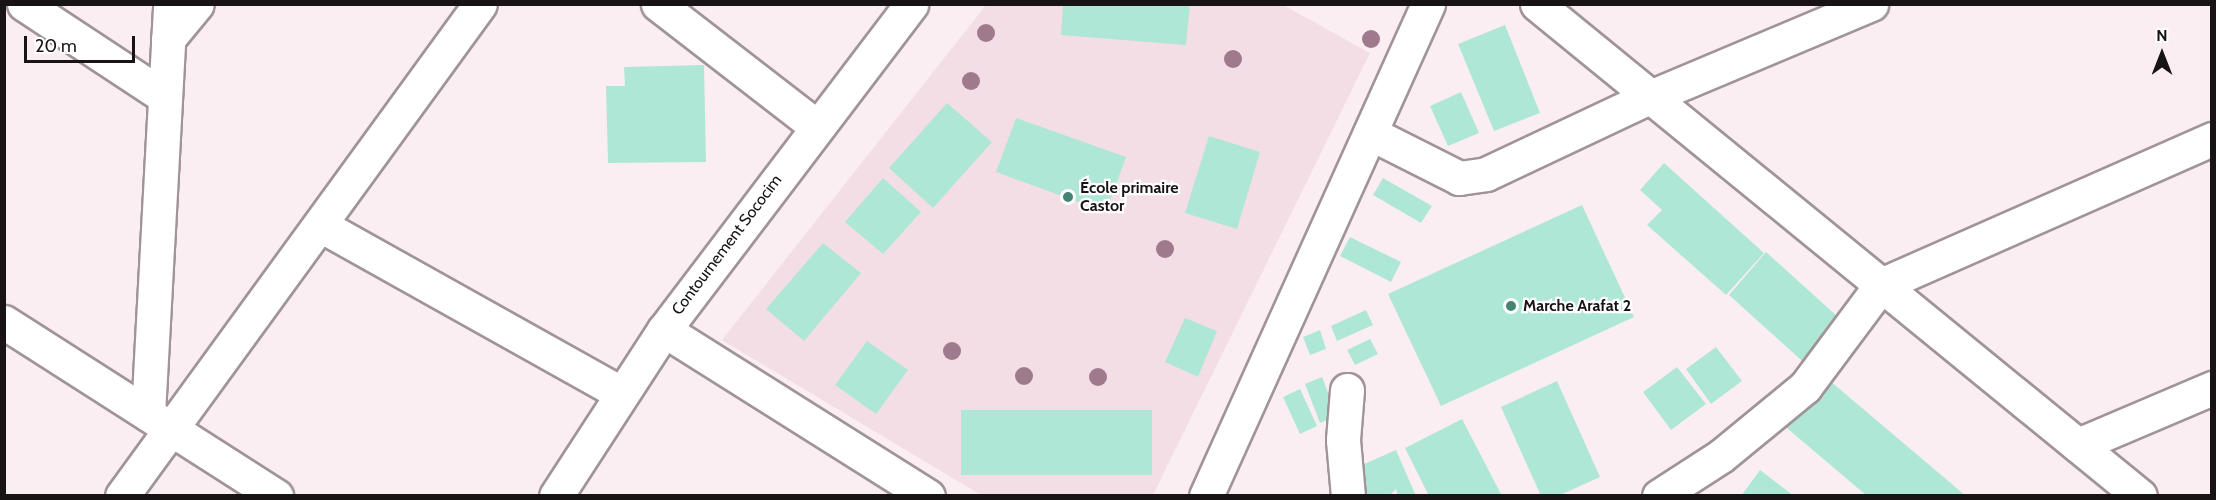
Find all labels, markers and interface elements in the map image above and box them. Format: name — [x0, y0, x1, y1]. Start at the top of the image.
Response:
scale bar — [27, 24, 138, 62]
north arrow — [2132, 24, 2192, 84]
text: N — [2156, 26, 2168, 45]
text: 20 m — [35, 35, 77, 57]
street label: Contournement Sococim — [668, 171, 786, 319]
place label: École primaire Castor — [1080, 178, 1179, 216]
marker: École primaire Castor — [1061, 190, 1075, 204]
place label: Marche Arafat 2 — [1523, 296, 1631, 316]
marker: Marche Arafat 2 — [1504, 299, 1518, 313]

